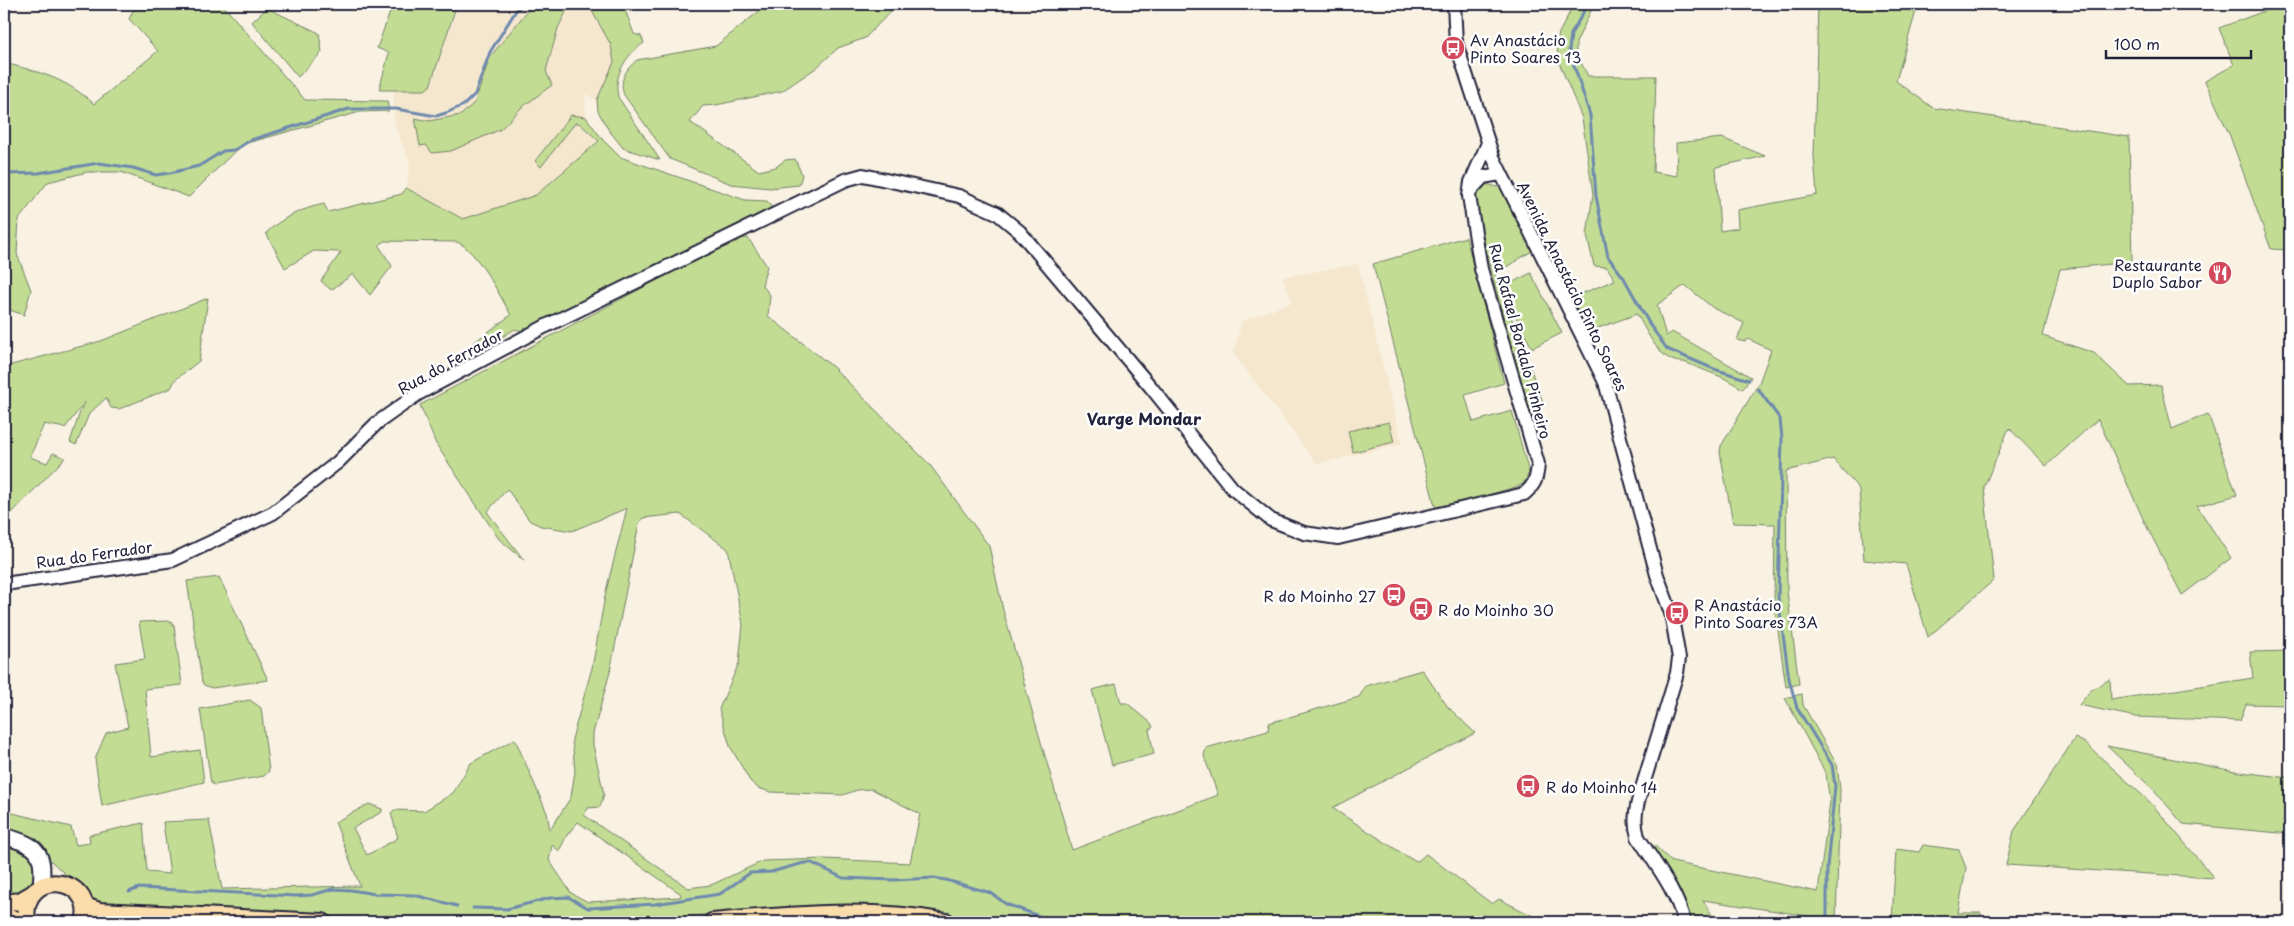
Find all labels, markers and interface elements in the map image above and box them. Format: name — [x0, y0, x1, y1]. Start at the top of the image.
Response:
place label: Av Anastácio Pinto Soares 13 — [1470, 28, 1581, 68]
scale bar — [2106, 28, 2252, 60]
text: 100 m — [2114, 32, 2160, 55]
bus stop icon: Av Anastácio Pinto Soares 13 — [1440, 35, 1466, 61]
street label: Avenida Anastácio Pinto Soares — [1512, 177, 1634, 395]
street label: Rua Rafael Bordalo Pinheiro — [1484, 241, 1558, 441]
place label: Restaurante Duplo Sabor — [2112, 253, 2202, 293]
restaurant icon: Restaurante Duplo Sabor — [2207, 260, 2233, 286]
street label: Rua do Ferrador — [393, 322, 507, 399]
district label: Varge Mondar — [1087, 406, 1202, 430]
street label: Rua do Ferrador — [34, 534, 154, 574]
bus stop icon: R do Moinho 27 — [1381, 582, 1407, 608]
place label: R do Moinho 27 — [1264, 584, 1376, 607]
place label: R Anastácio Pinto Soares 73A — [1694, 593, 1818, 633]
bus stop icon: R do Moinho 30 — [1408, 596, 1434, 622]
place label: R do Moinho 30 — [1438, 598, 1554, 621]
bus stop icon: R Anastácio Pinto Soares 73A — [1664, 600, 1690, 626]
bus stop icon: R do Moinho 14 — [1515, 773, 1541, 799]
place label: R do Moinho 14 — [1546, 775, 1657, 798]

